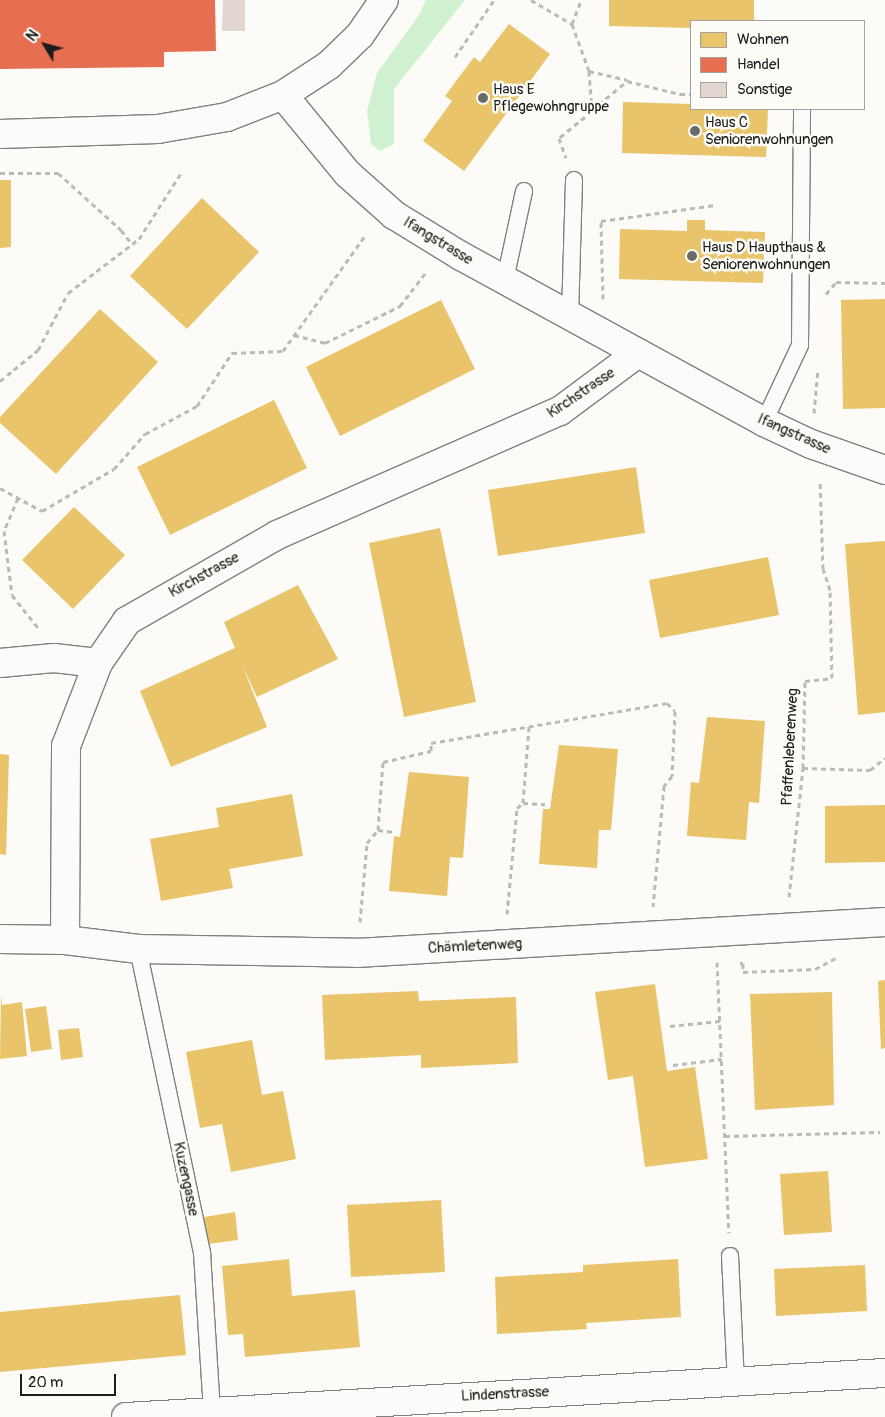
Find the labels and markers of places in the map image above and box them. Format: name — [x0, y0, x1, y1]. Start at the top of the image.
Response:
place label: Haus E Pflegewohngruppe — [493, 80, 609, 115]
marker: Haus E Pflegewohngruppe — [477, 92, 489, 104]
place label: Haus C Seniorenwohnungen — [705, 113, 834, 148]
marker: Haus C Seniorenwohnungen — [689, 125, 701, 137]
place label: Haus D Haupthaus & Seniorenwohnungen — [702, 238, 831, 273]
marker: Haus D Haupthaus & Seniorenwohnungen — [686, 250, 698, 262]

